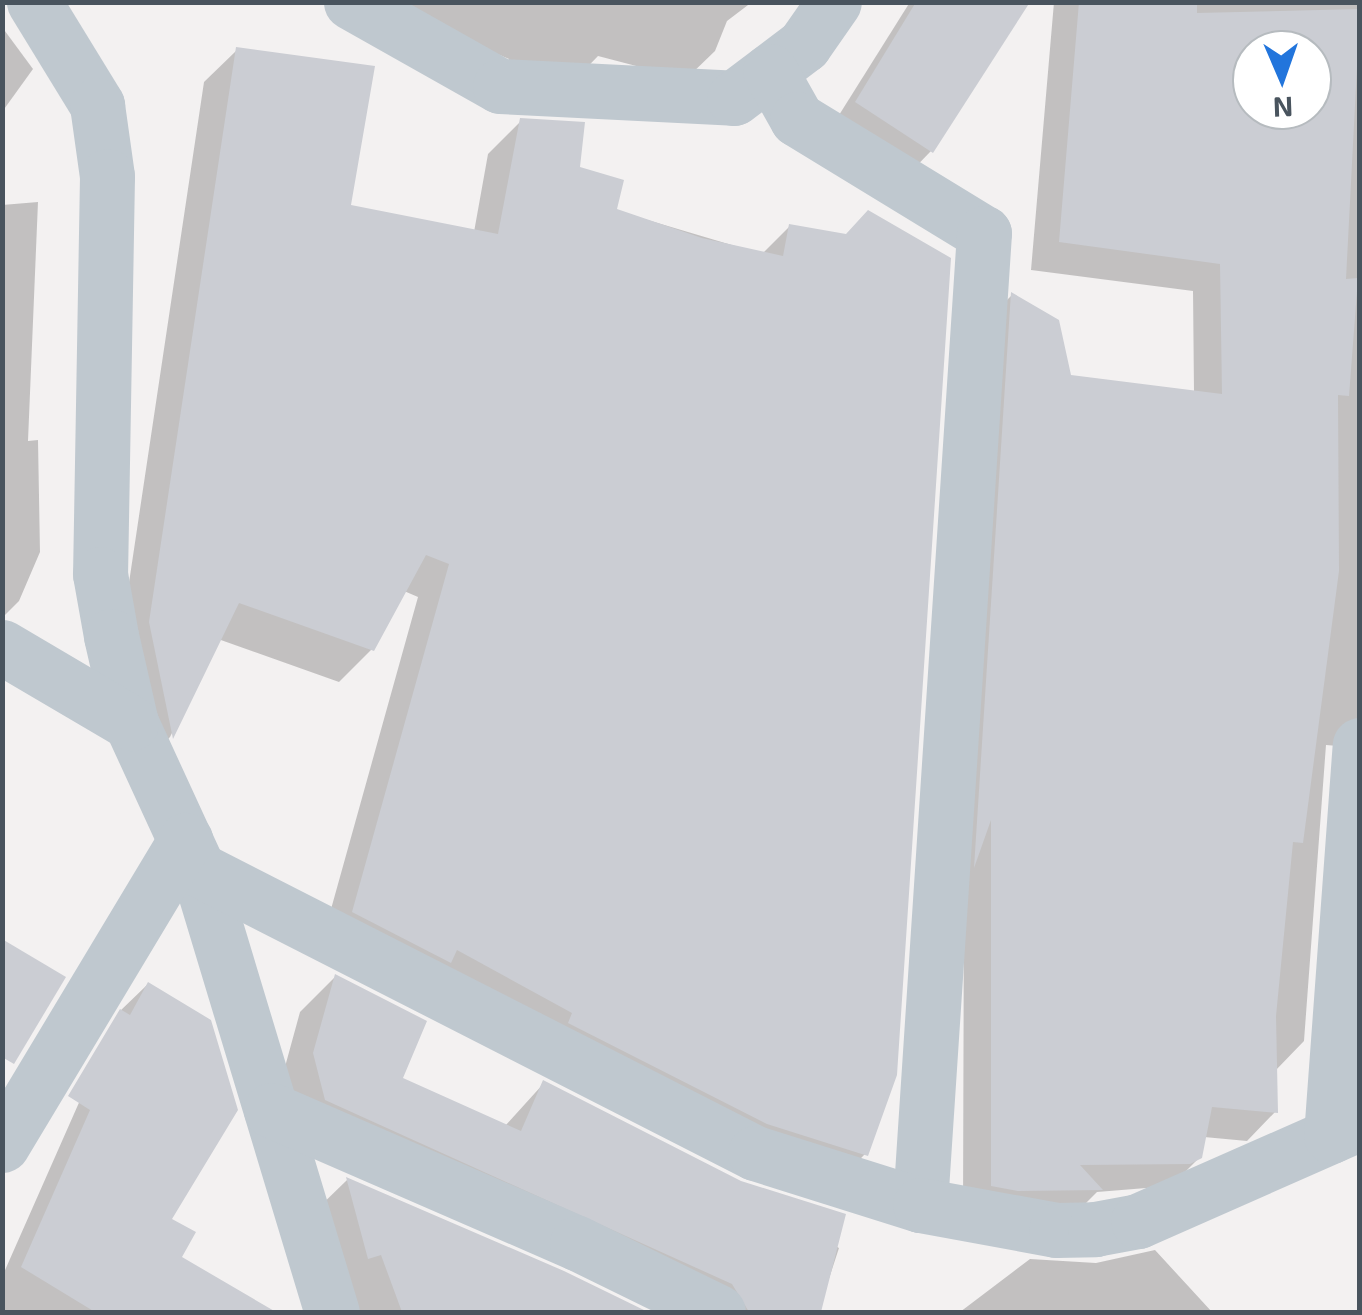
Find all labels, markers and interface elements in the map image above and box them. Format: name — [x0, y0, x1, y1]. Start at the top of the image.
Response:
north arrow — [1232, 30, 1332, 130]
text: N — [1272, 91, 1294, 125]

